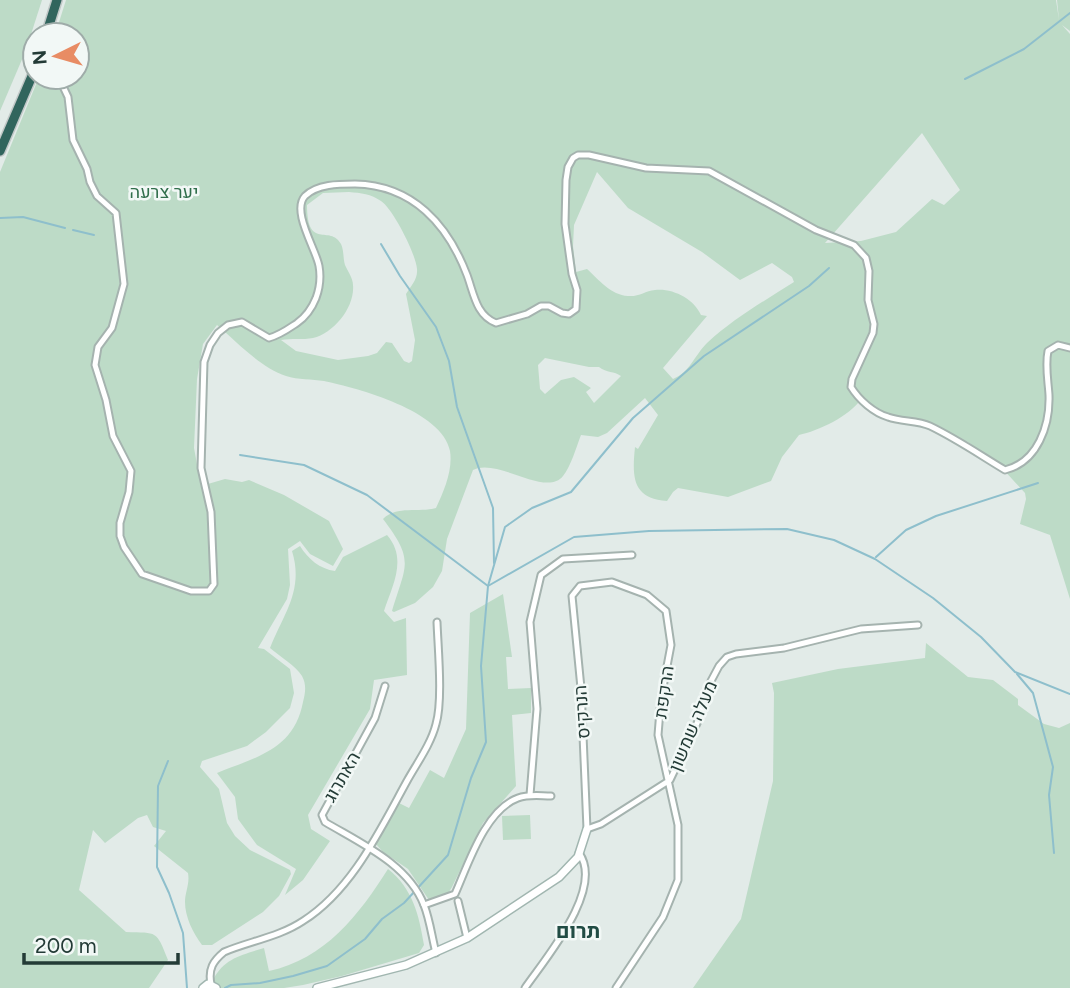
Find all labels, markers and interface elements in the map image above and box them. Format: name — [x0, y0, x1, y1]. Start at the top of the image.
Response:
north arrow — [21, 21, 91, 91]
text: N — [27, 49, 52, 66]
park label: יער צרעה — [130, 181, 198, 203]
street label: הרקפת — [649, 664, 679, 720]
street label: מעלה שמשון — [664, 677, 722, 775]
street label: הנרקיס — [569, 684, 595, 740]
street label: האתרוג — [319, 748, 365, 806]
district label: תרום — [556, 918, 600, 943]
scale bar — [24, 922, 178, 966]
text: 200 m — [35, 933, 97, 958]

